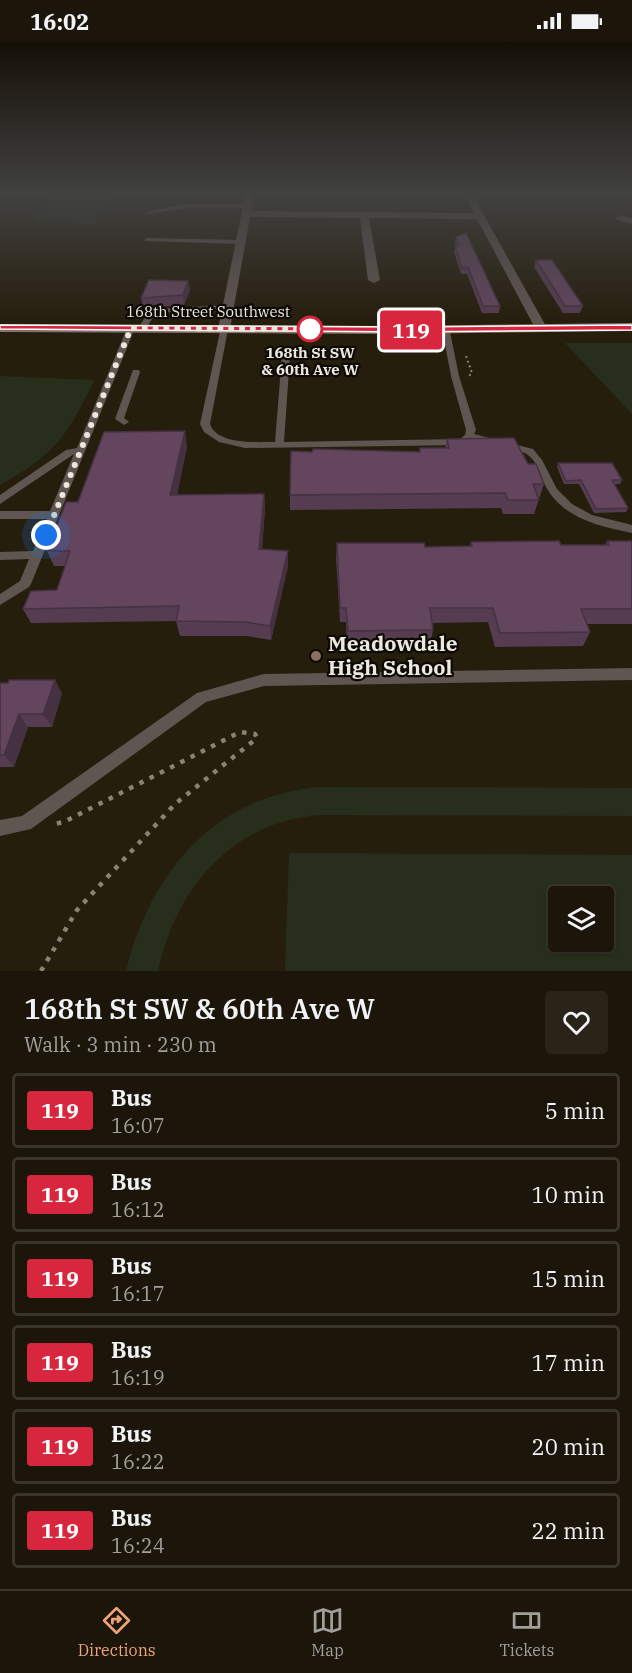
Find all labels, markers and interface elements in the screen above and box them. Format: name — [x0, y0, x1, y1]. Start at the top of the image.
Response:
text: 16:02 — [30, 7, 89, 36]
street label: 168th Street Southwest — [126, 302, 290, 321]
line badge: 119 — [376, 310, 446, 350]
marker: 168th St SW & 60th Ave W — [297, 316, 323, 342]
text: 119 — [392, 316, 430, 344]
place label: 168th St SW & 60th Ave W — [261, 343, 359, 379]
your location — [31, 520, 61, 550]
place label: Meadowdale High School — [328, 629, 458, 681]
marker: Meadowdale High School — [309, 649, 323, 663]
map controls — [548, 886, 614, 952]
button: layers — [548, 886, 614, 952]
text: 168th St SW & 60th Ave W — [24, 990, 375, 1027]
button: heart — [545, 991, 608, 1054]
text: Walk · 3 min · 230 m — [24, 1031, 217, 1058]
text: Bus — [111, 1083, 152, 1112]
text: 119 — [41, 1096, 79, 1124]
text: 5 min — [545, 1096, 605, 1125]
text: 16:07 — [111, 1112, 165, 1139]
text: Bus — [111, 1167, 152, 1196]
text: 119 — [41, 1180, 79, 1208]
text: 10 min — [532, 1180, 605, 1209]
text: 16:12 — [111, 1196, 165, 1223]
text: Bus — [111, 1251, 152, 1280]
text: 119 — [41, 1264, 79, 1292]
text: 15 min — [532, 1264, 605, 1293]
text: 16:17 — [111, 1280, 165, 1307]
text: Bus — [111, 1335, 152, 1364]
text: 119 — [41, 1348, 79, 1376]
text: 17 min — [532, 1348, 605, 1377]
text: 16:19 — [111, 1364, 165, 1391]
text: Bus — [111, 1419, 152, 1448]
text: 119 — [41, 1432, 79, 1460]
text: 20 min — [532, 1432, 605, 1461]
text: 16:22 — [111, 1448, 165, 1475]
text: Bus — [111, 1503, 152, 1532]
text: 119 — [41, 1516, 79, 1544]
text: 22 min — [532, 1516, 605, 1545]
text: 16:24 — [111, 1532, 165, 1559]
tab: Directions — [78, 1604, 156, 1660]
tab: Map — [311, 1604, 344, 1660]
tab: Tickets — [499, 1604, 554, 1660]

